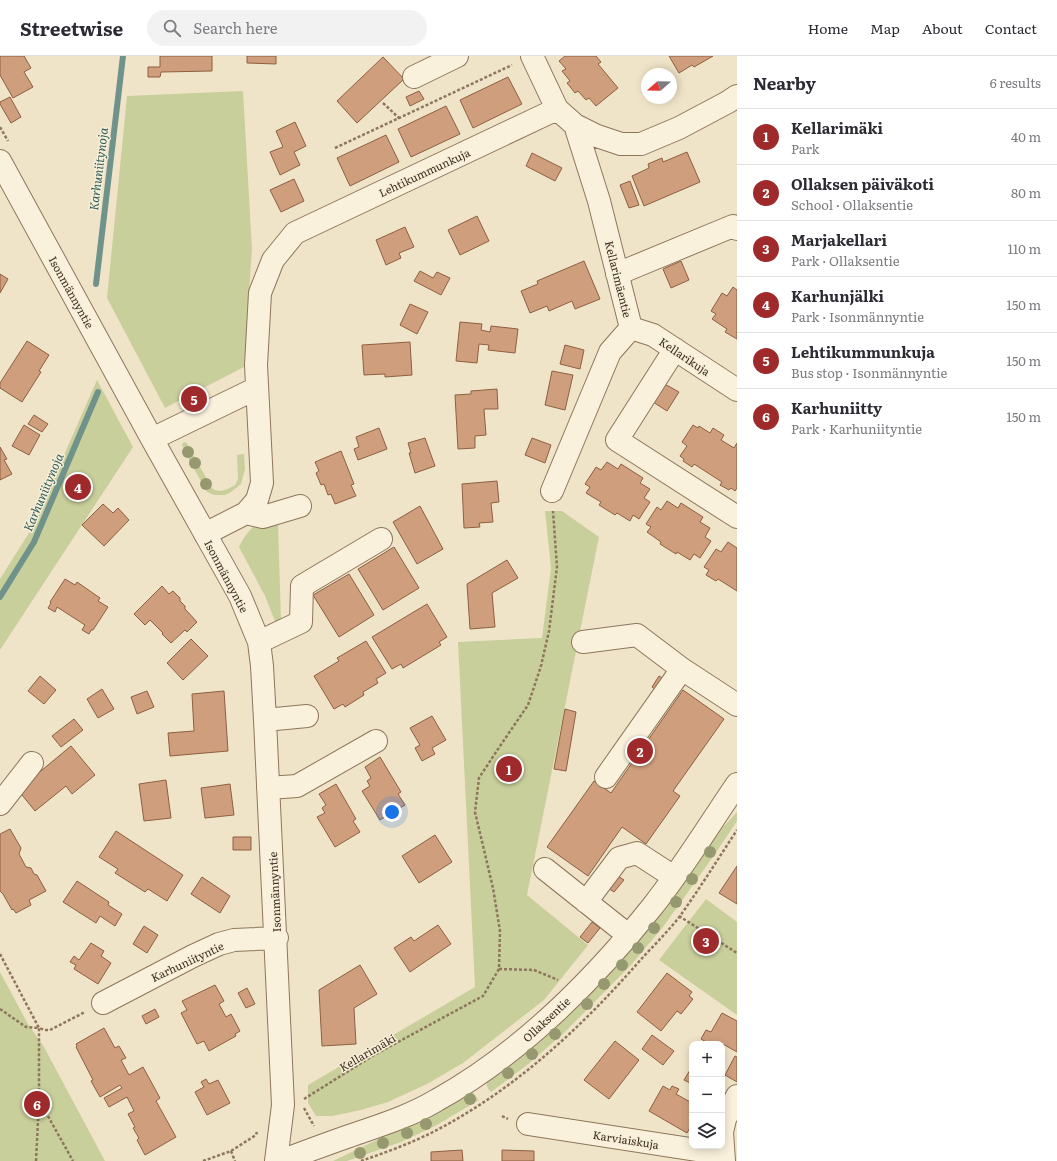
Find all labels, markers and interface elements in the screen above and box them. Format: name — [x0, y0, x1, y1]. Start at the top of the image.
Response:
search box — [147, 10, 427, 46]
text: Streetwise — [20, 14, 123, 42]
text: Search here — [193, 16, 277, 39]
icon: search — [161, 17, 183, 39]
text: Home — [808, 18, 848, 38]
text: Map — [870, 18, 900, 38]
text: About — [922, 18, 963, 38]
text: Contact — [985, 18, 1037, 38]
north arrow — [641, 68, 677, 104]
text: Nearby — [753, 70, 816, 95]
text: 6 results — [990, 73, 1041, 92]
text: Kellarimäki — [791, 116, 883, 139]
water label: Karhuniitynoja — [84, 126, 112, 211]
text: 1 — [763, 127, 769, 146]
text: 40 m — [1011, 127, 1041, 146]
text: Park — [791, 139, 820, 158]
street label: Lehtikummunkuja — [376, 144, 472, 200]
text: Ollaksen päiväkoti — [791, 172, 934, 195]
text: 2 — [763, 183, 769, 202]
text: 80 m — [1011, 183, 1041, 202]
text: School · Ollaksentie — [791, 195, 913, 214]
text: Marjakellari — [791, 228, 887, 251]
street label: Kellarimäentie — [602, 239, 636, 319]
text: 3 — [762, 239, 770, 258]
text: 110 m — [1008, 239, 1041, 258]
text: Park · Ollaksentie — [791, 251, 899, 270]
street label: Isonmännyntie — [46, 253, 99, 331]
text: Karhunjälki — [791, 284, 884, 307]
text: 4 — [762, 295, 770, 314]
text: 150 m — [1006, 295, 1041, 314]
text: Park · Isonmännyntie — [791, 307, 924, 326]
street label: Kellarikuja — [656, 333, 714, 379]
text: Lehtikummunkuja — [791, 340, 935, 363]
text: 5 — [762, 351, 770, 370]
text: 150 m — [1006, 351, 1041, 370]
text: Bus stop · Isonmännyntie — [791, 363, 947, 382]
pin: 5 — [181, 384, 207, 414]
text: Karhuniitty — [791, 396, 882, 419]
text: 6 — [762, 407, 770, 426]
text: 150 m — [1006, 407, 1041, 426]
text: Park · Karhuniityntie — [791, 419, 922, 438]
water label: Karhuniitynoja — [18, 450, 68, 534]
pin: 4 — [65, 472, 91, 502]
street label: Isonmännyntie — [201, 537, 253, 616]
pin: 2 — [627, 736, 653, 766]
pin: 1 — [496, 754, 522, 784]
your location — [382, 802, 402, 822]
street label: Isonmännyntie — [264, 851, 284, 933]
pin: 3 — [693, 926, 719, 956]
street label: Karhuniityntie — [148, 937, 226, 985]
street label: Ollaksentie — [519, 993, 573, 1045]
street label: Kellarimäki — [336, 1029, 398, 1075]
map controls — [689, 1041, 725, 1149]
button: + — [689, 1041, 725, 1077]
button: − — [689, 1077, 725, 1113]
pin: 6 — [24, 1089, 50, 1119]
button: layers — [689, 1113, 725, 1149]
street label: Karviaiskuja — [592, 1126, 660, 1152]

